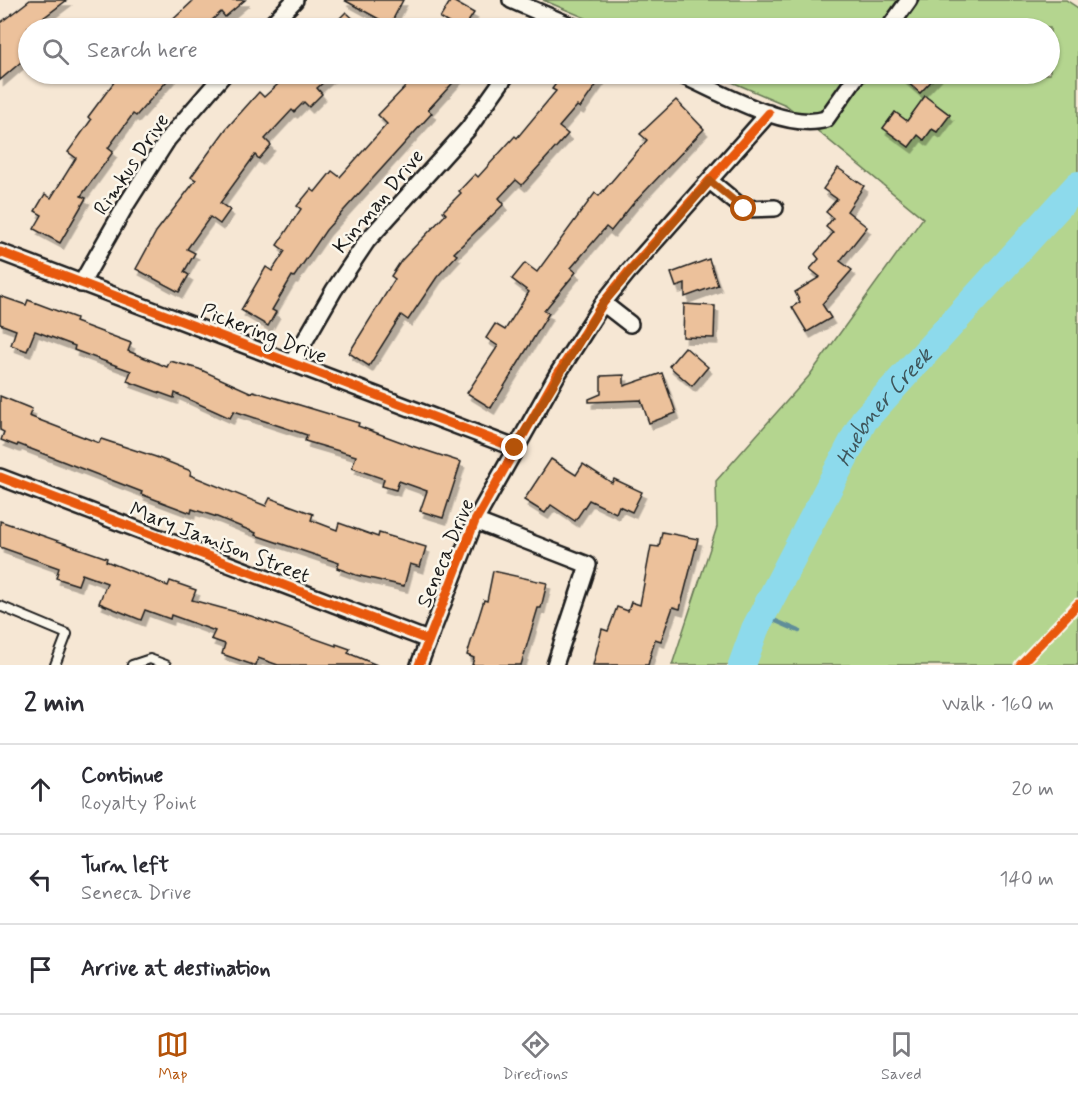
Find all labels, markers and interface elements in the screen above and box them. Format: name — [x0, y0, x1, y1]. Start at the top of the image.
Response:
search box — [18, 18, 1060, 84]
icon: search — [39, 35, 72, 68]
text: Search here — [87, 37, 198, 65]
street label: Rimkus Drive — [87, 108, 176, 221]
street label: Kinman Drive — [327, 143, 431, 260]
route start — [730, 195, 756, 221]
street label: Pickering Drive — [196, 297, 331, 372]
water label: Huebner Creek — [830, 341, 940, 472]
route end — [501, 434, 527, 460]
street label: Seneca Drive — [410, 495, 481, 612]
street label: Mary Jamison Street — [126, 496, 314, 590]
text: 2 min — [24, 687, 85, 721]
text: Walk · 160 m — [942, 691, 1054, 718]
text: Continue — [81, 762, 163, 790]
icon: ahead — [24, 773, 57, 806]
text: 20 m — [1011, 776, 1054, 803]
text: Royalty Point — [81, 790, 196, 817]
text: Turn left — [81, 852, 169, 880]
icon: left — [24, 863, 57, 896]
text: 140 m — [1000, 866, 1054, 893]
text: Seneca Drive — [81, 880, 191, 907]
icon: arrive — [24, 953, 57, 986]
text: Arrive at destination — [81, 955, 271, 983]
tab: Map — [156, 1028, 189, 1085]
tab: Directions — [502, 1028, 568, 1085]
tab: Saved — [881, 1028, 922, 1085]

